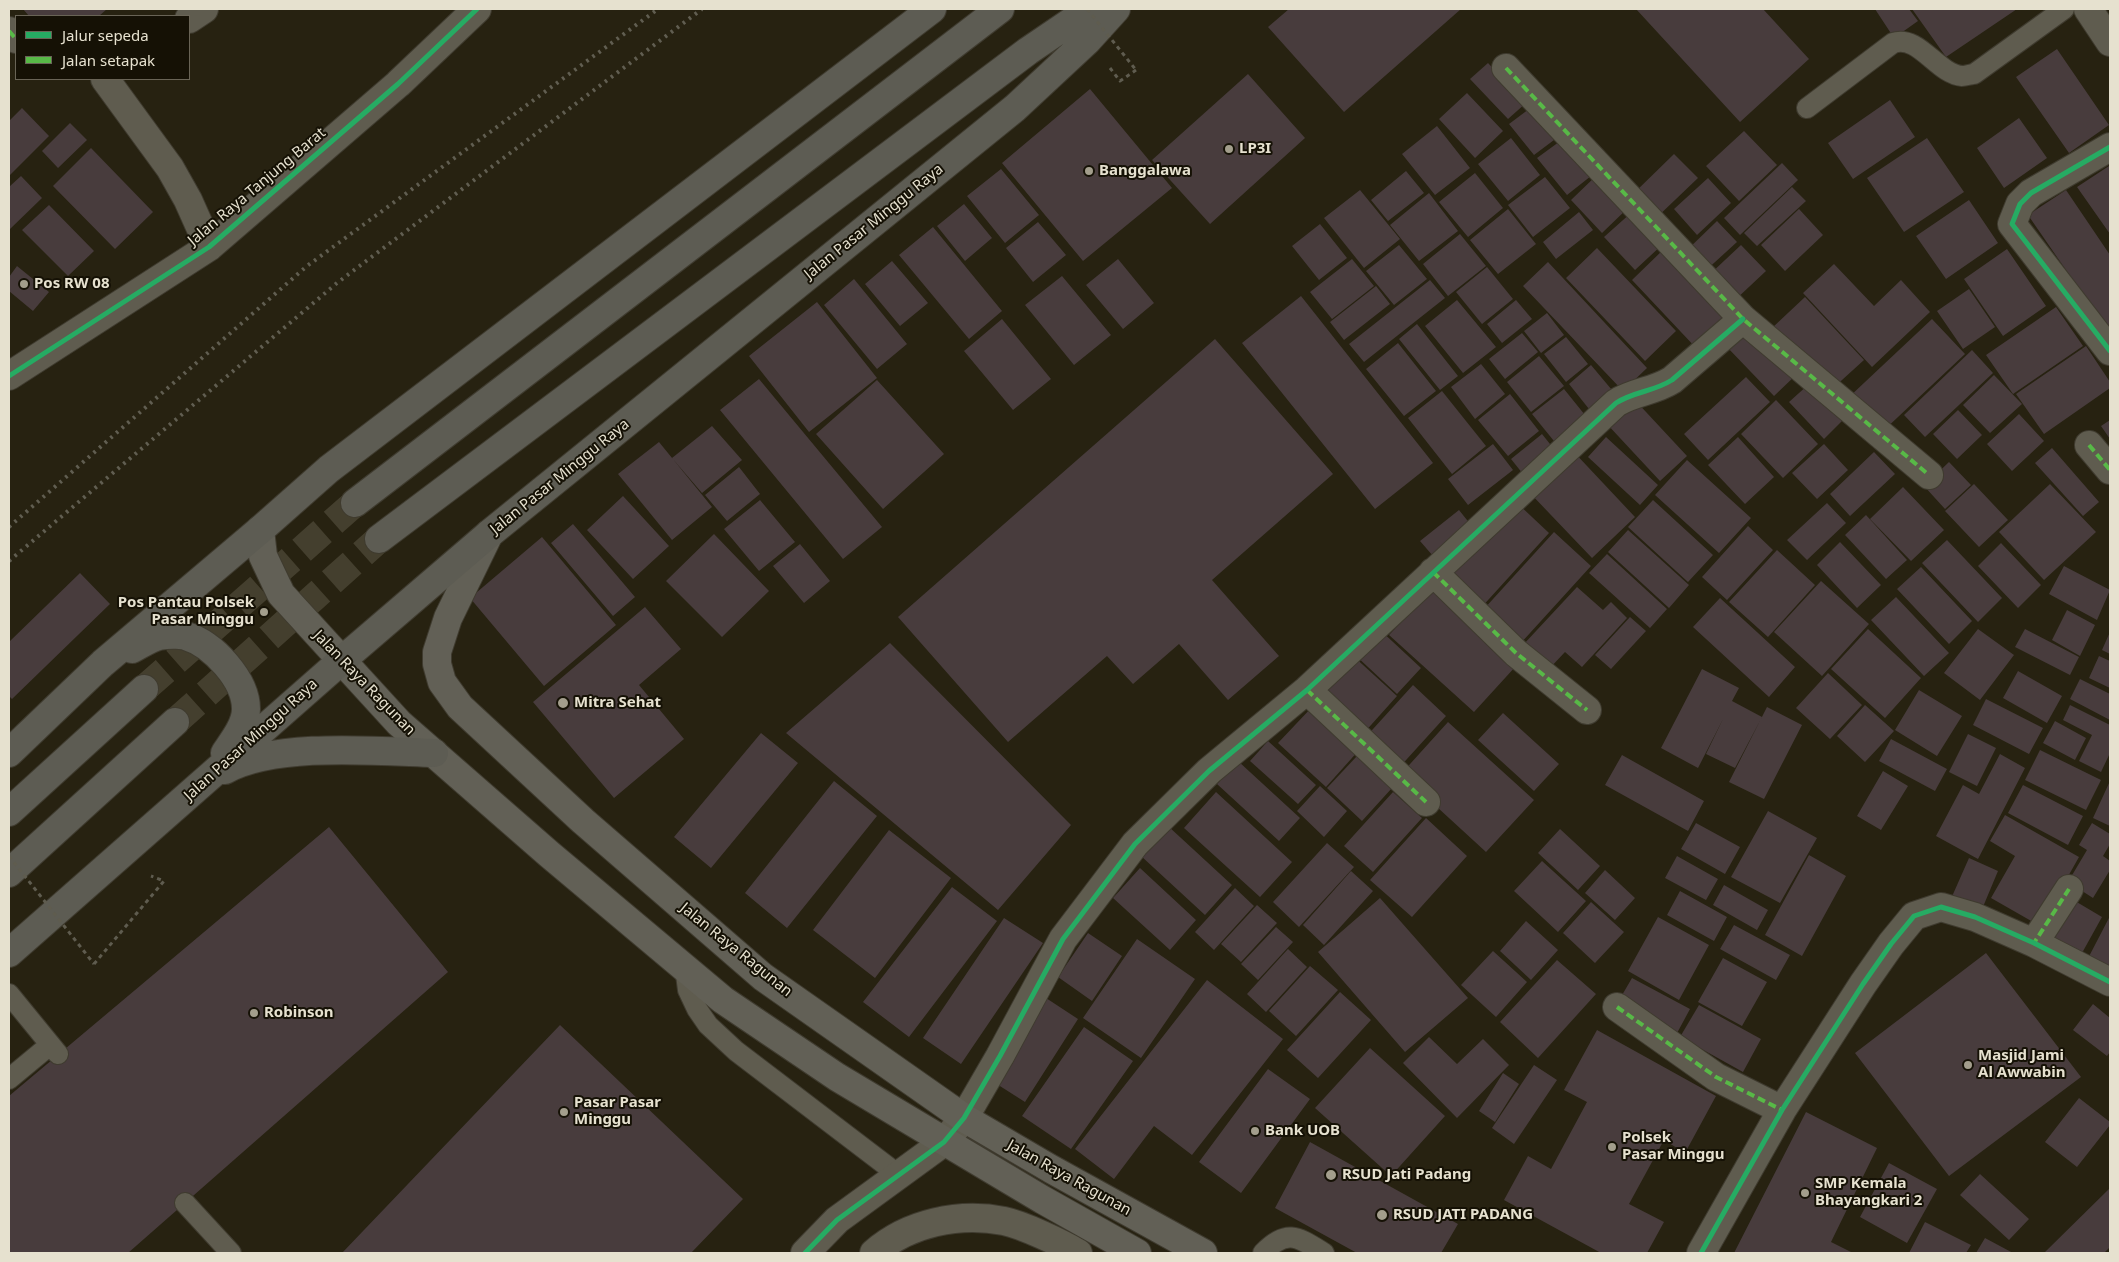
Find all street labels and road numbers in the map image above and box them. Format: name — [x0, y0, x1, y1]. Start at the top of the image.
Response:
street label: Jalan Raya Tanjung Barat — [185, 124, 329, 250]
street label: Jalan Pasar Minggu Raya — [801, 160, 947, 284]
street label: Jalan Pasar Minggu Raya — [487, 415, 633, 539]
street label: Jalan Raya Ragunan — [309, 627, 419, 739]
street label: Jalan Pasar Minggu Raya — [181, 675, 321, 805]
street label: Jalan Raya Ragunan — [676, 899, 796, 1001]
street label: Jalan Raya Ragunan — [1004, 1136, 1134, 1220]

